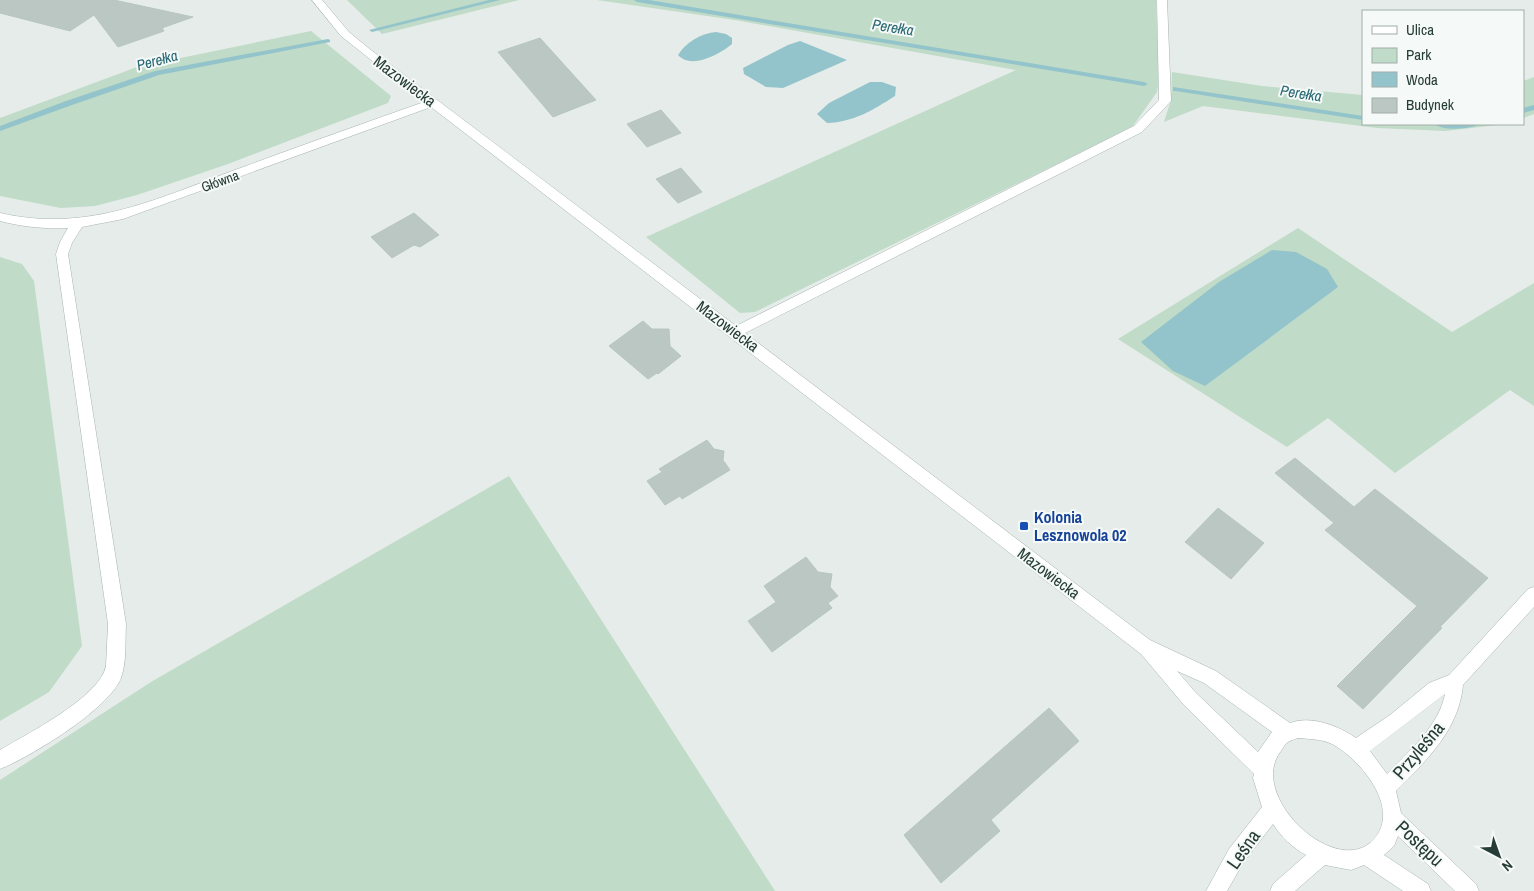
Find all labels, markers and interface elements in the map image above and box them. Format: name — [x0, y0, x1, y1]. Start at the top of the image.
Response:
legend — [1362, 10, 1524, 125]
water label: Perełka — [871, 13, 915, 41]
text: Ulica — [1406, 19, 1434, 40]
water label: Perełka — [134, 44, 180, 76]
text: Park — [1406, 44, 1432, 65]
street label: Mazowiecka — [369, 50, 441, 112]
text: Woda — [1406, 69, 1438, 90]
water label: Perełka — [1279, 79, 1323, 107]
text: Budynek — [1406, 94, 1455, 115]
street label: Główna — [199, 166, 242, 196]
street label: Mazowiecka — [692, 295, 764, 357]
place label: Kolonia Lesznowola 02 — [1034, 506, 1127, 546]
marker: Kolonia Lesznowola 02 — [1018, 520, 1030, 532]
street label: Mazowiecka — [1013, 542, 1085, 604]
street label: Przyleśna — [1386, 715, 1450, 785]
street label: Postępu — [1390, 814, 1450, 872]
street label: Leśna — [1220, 824, 1266, 874]
north arrow — [1474, 831, 1524, 881]
text: N — [1498, 856, 1517, 875]

